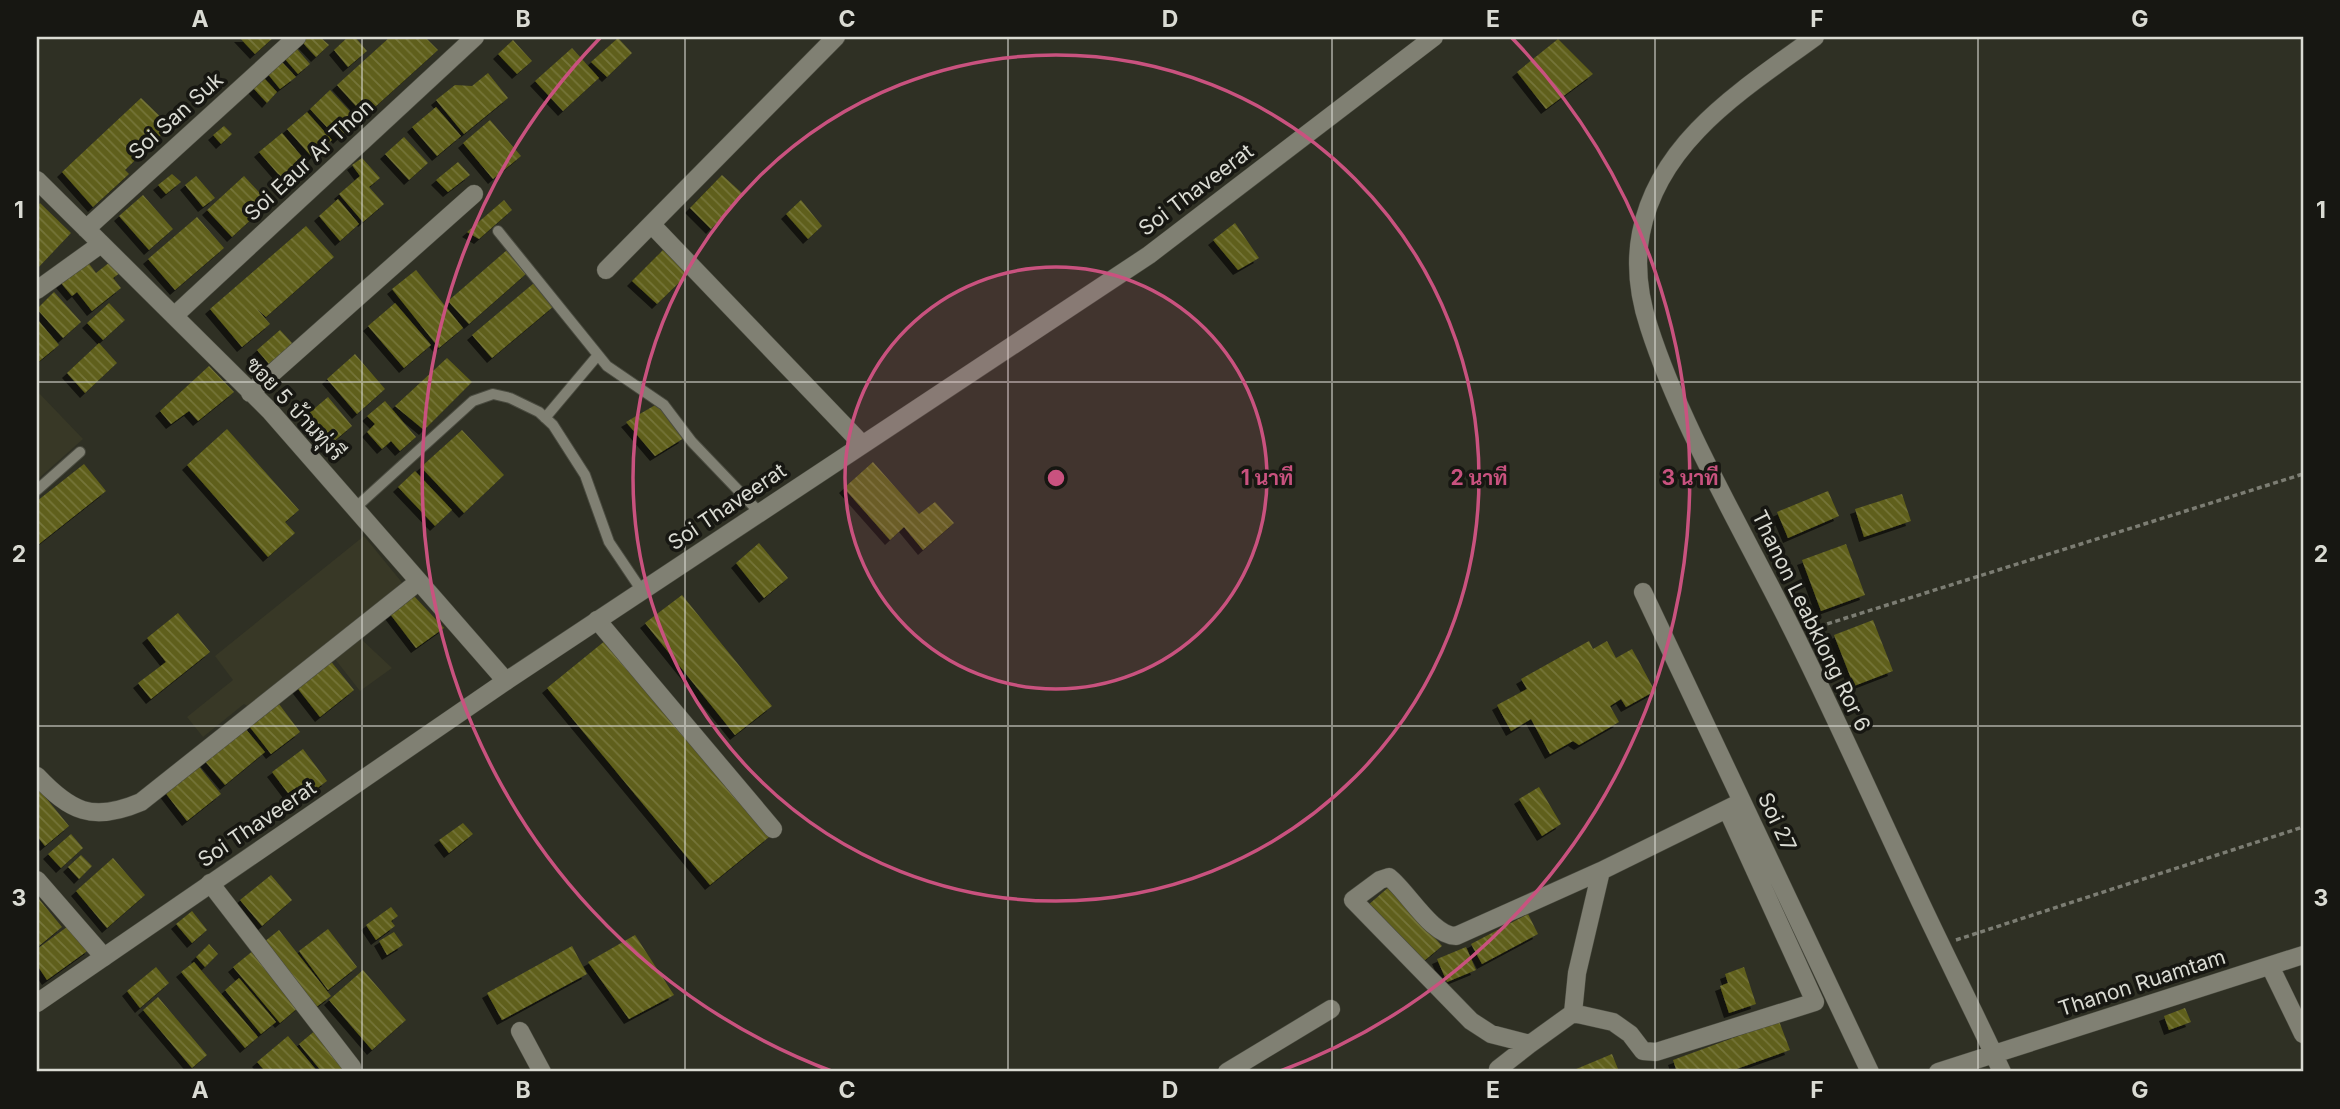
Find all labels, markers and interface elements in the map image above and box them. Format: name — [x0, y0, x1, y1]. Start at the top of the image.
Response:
text: A — [191, 5, 209, 33]
text: B — [515, 5, 531, 33]
text: C — [838, 5, 856, 33]
text: D — [1162, 5, 1178, 33]
text: E — [1486, 5, 1500, 33]
text: F — [1810, 5, 1824, 33]
text: G — [2131, 5, 2149, 33]
street label: Soi San Suk — [123, 67, 228, 164]
street label: Soi Eaur Ar Thon — [239, 94, 378, 226]
street label: Soi Thaveerat — [1133, 138, 1258, 241]
text: 1 — [14, 196, 24, 224]
text: 1 — [2316, 196, 2326, 224]
street label: ซอย 5 บ้านทุ่งรี — [240, 352, 350, 467]
street label: Soi Thaveerat — [663, 458, 791, 555]
text: 1 นาที — [1241, 465, 1293, 490]
text: 2 นาที — [1451, 465, 1507, 490]
text: 3 นาที — [1661, 465, 1719, 490]
centre of rings — [1044, 466, 1068, 490]
street label: Thanon Leabklong Ror 6 — [1747, 506, 1876, 736]
text: 2 — [12, 540, 26, 568]
text: 2 — [2314, 540, 2328, 568]
street label: Soi Thaveerat — [193, 775, 321, 872]
street label: Soi 27 — [1753, 789, 1802, 855]
text: 3 — [12, 884, 26, 912]
text: 3 — [2314, 884, 2328, 912]
street label: Thanon Ruamtam — [2055, 944, 2229, 1021]
text: A — [191, 1076, 209, 1104]
text: B — [515, 1076, 531, 1104]
text: C — [838, 1076, 856, 1104]
text: D — [1162, 1076, 1178, 1104]
text: E — [1486, 1076, 1500, 1104]
text: F — [1810, 1076, 1824, 1104]
text: G — [2131, 1076, 2149, 1104]

